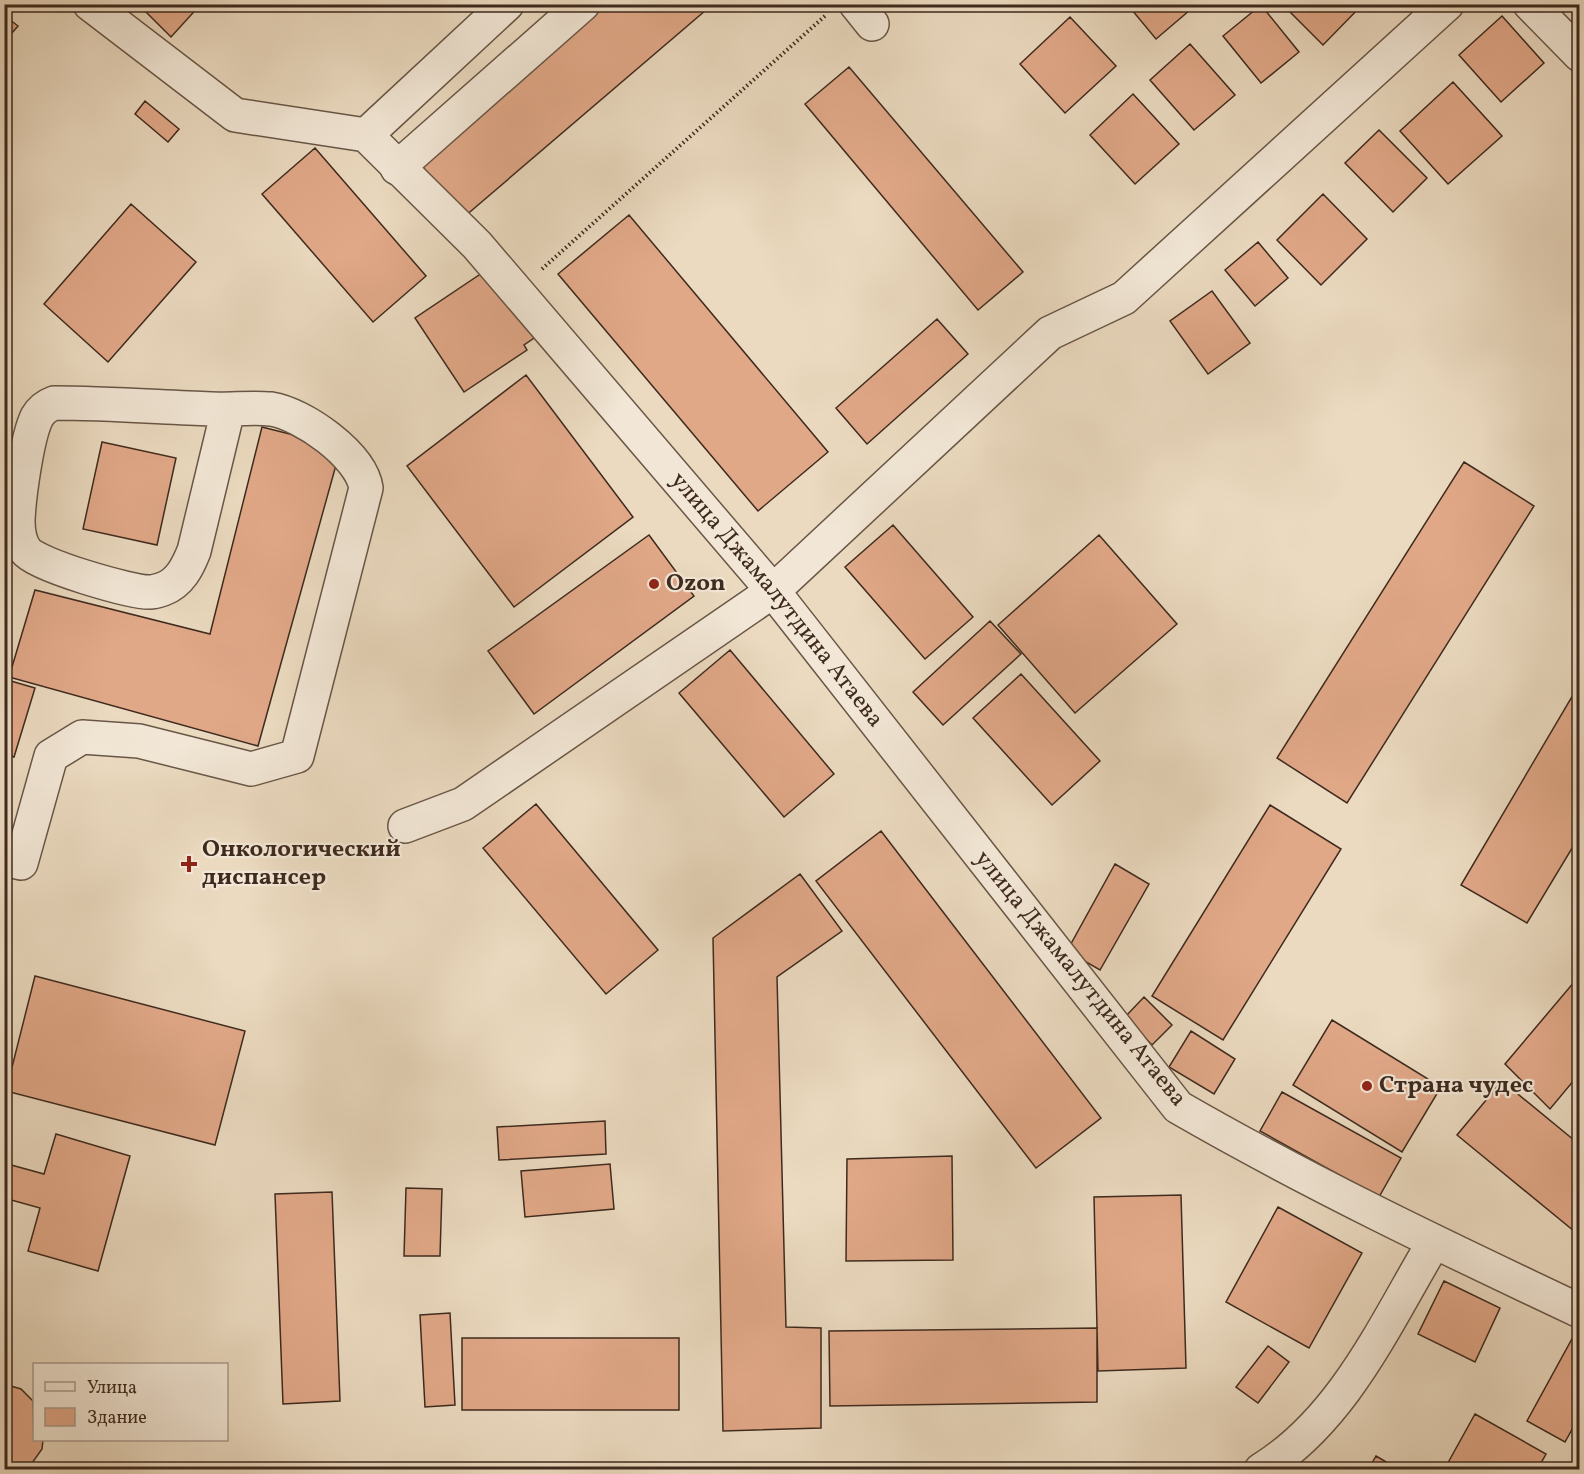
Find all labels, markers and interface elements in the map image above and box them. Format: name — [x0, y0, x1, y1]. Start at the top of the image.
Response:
street label: улица Джамалутдина Атаева — [662, 465, 891, 735]
place label: Ozon — [666, 567, 726, 601]
marker: Ozon — [647, 577, 661, 591]
place label: Онкологический диспансер — [202, 833, 401, 895]
street label: улица Джамалутдина Атаева — [966, 844, 1194, 1114]
marker: Онкологический диспансер — [180, 855, 198, 873]
place label: Страна чудес — [1379, 1069, 1533, 1103]
marker: Страна чудес — [1360, 1079, 1374, 1093]
legend — [33, 1363, 228, 1441]
text: Улица — [87, 1376, 137, 1401]
text: Здание — [87, 1406, 147, 1431]

